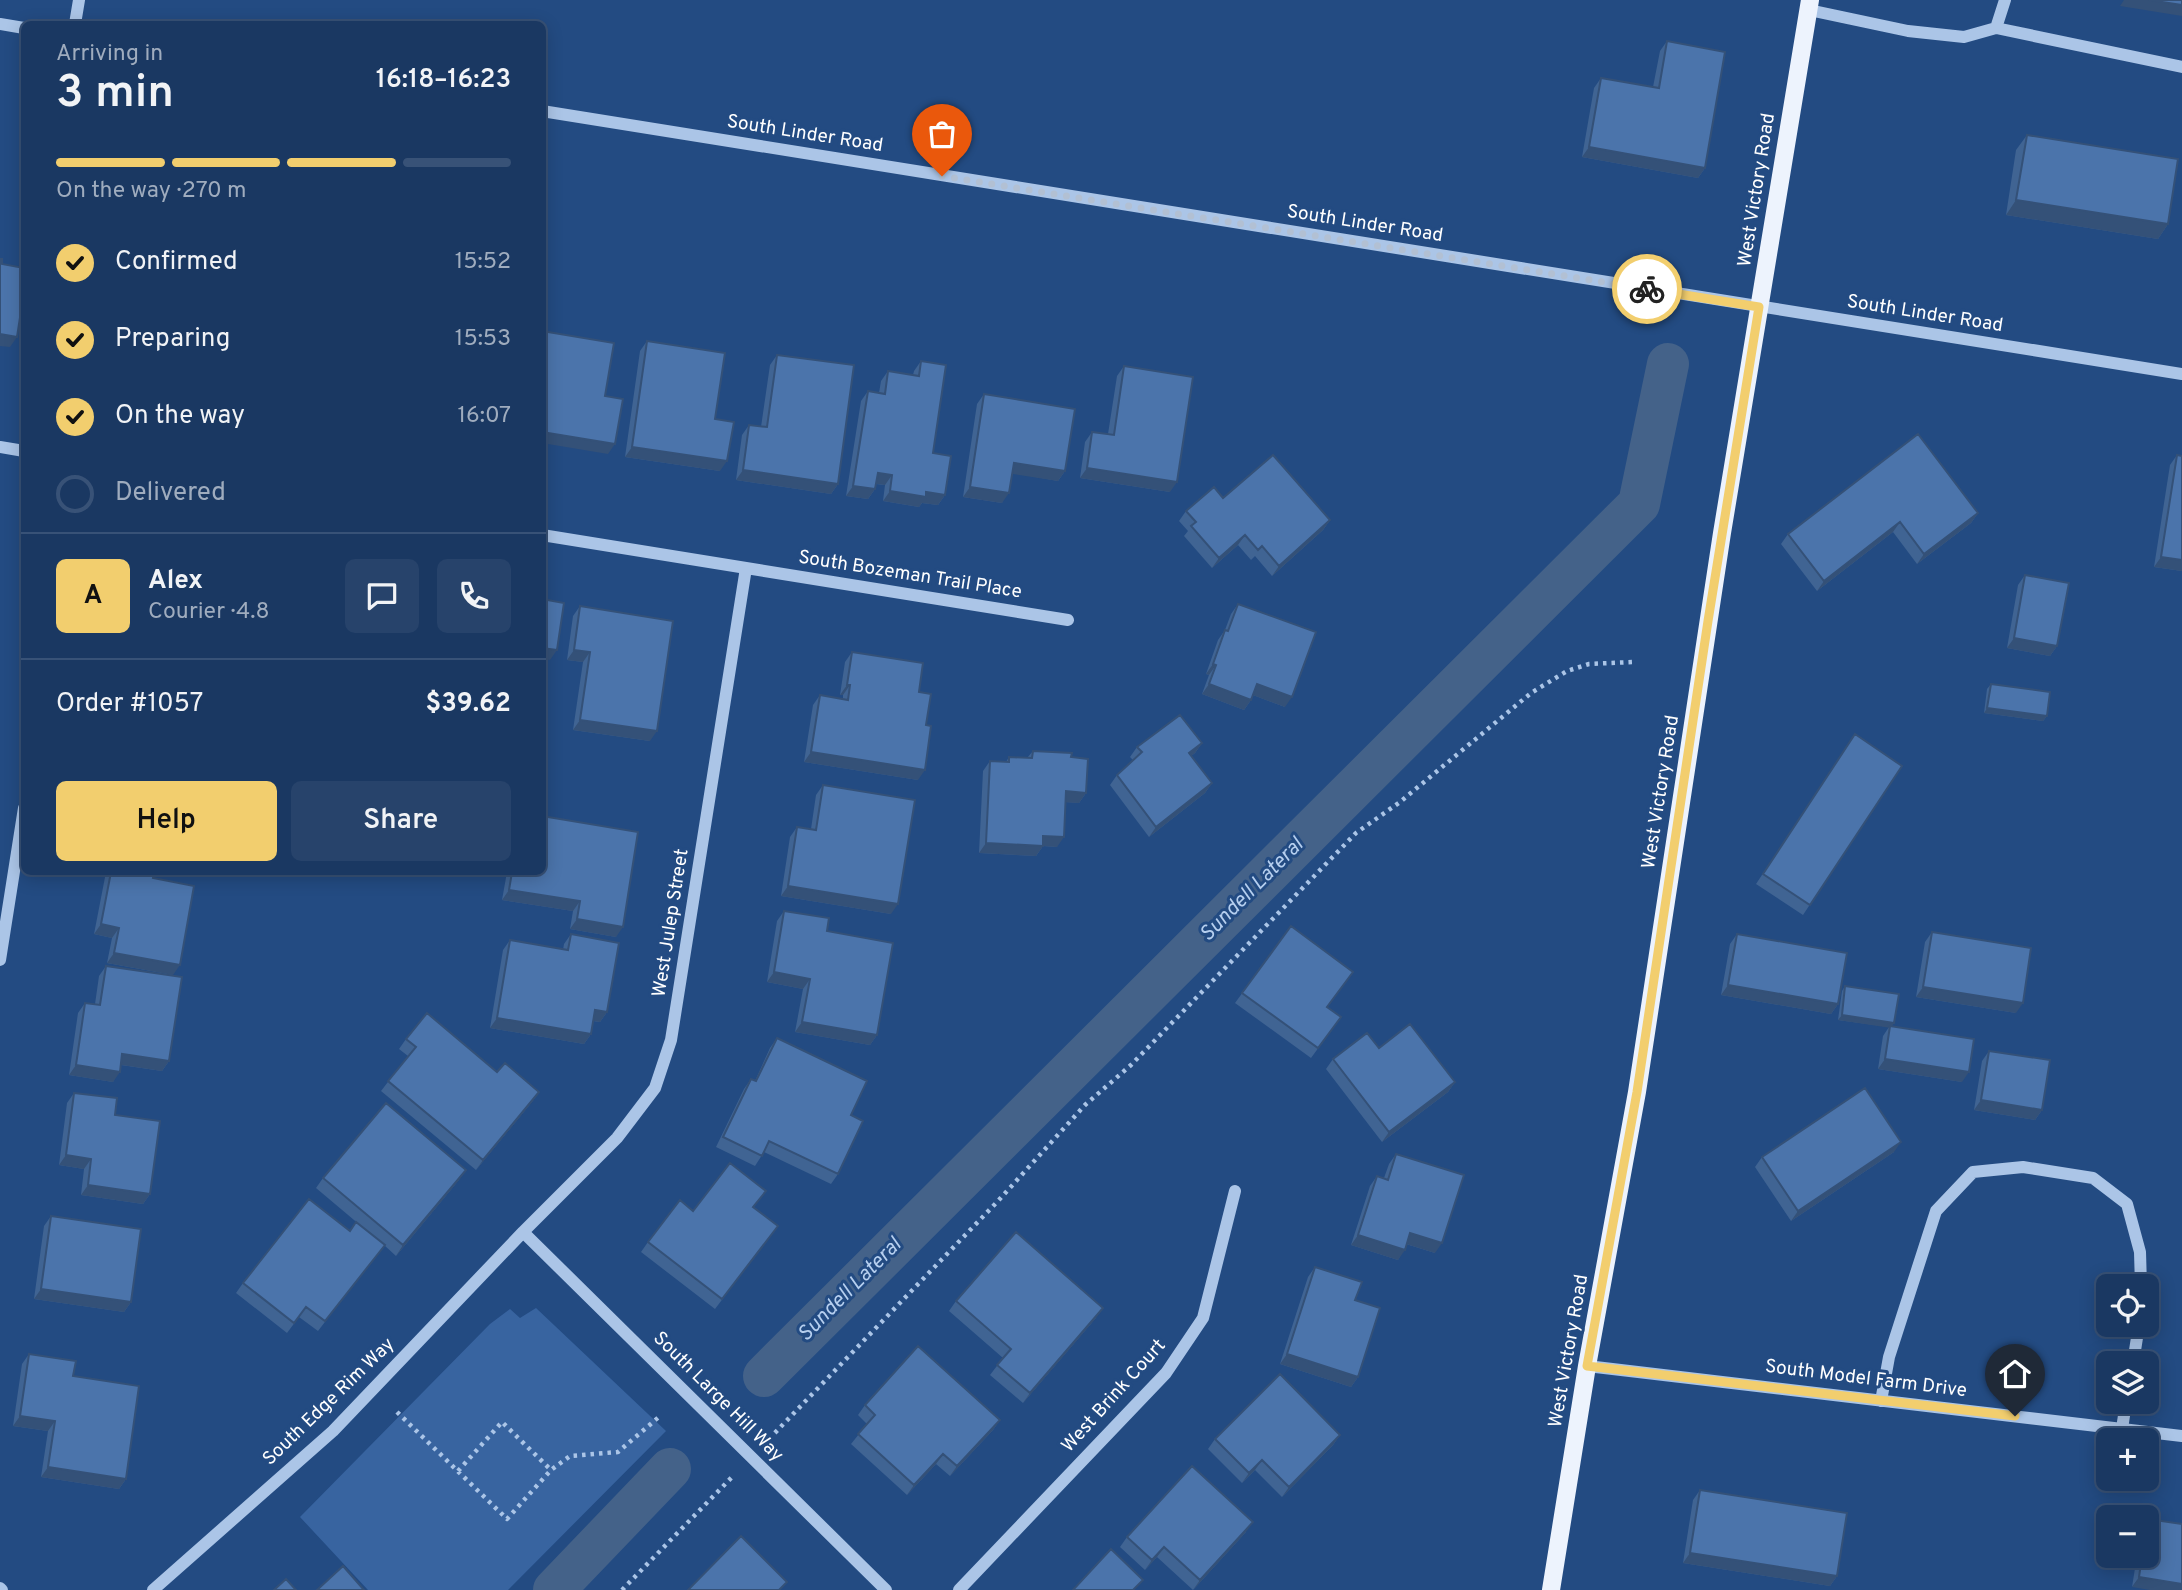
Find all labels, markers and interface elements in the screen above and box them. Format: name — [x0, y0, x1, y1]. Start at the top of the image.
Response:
text: Arriving in — [56, 40, 163, 69]
text: 16:18–16:23 — [376, 64, 511, 97]
text: 3 min — [56, 65, 174, 124]
pin — [912, 104, 972, 176]
street label: South Linder Road — [725, 110, 885, 158]
street label: West Victory Road — [1733, 111, 1781, 269]
icon: bag — [923, 115, 961, 153]
text: On the way · 270 m — [56, 177, 247, 206]
street label: South Linder Road — [1285, 200, 1445, 248]
icon: check — [56, 244, 94, 282]
text: Confirmed — [115, 246, 238, 279]
text: 15:52 — [455, 248, 511, 277]
courier — [1612, 254, 1682, 324]
icon: bike — [1628, 270, 1666, 308]
street label: South Linder Road — [1845, 290, 2005, 338]
icon: check — [56, 321, 94, 359]
text: Preparing — [115, 323, 230, 356]
text: 15:53 — [455, 325, 511, 354]
icon: check — [56, 398, 94, 436]
text: On the way — [115, 400, 245, 433]
text: 16:07 — [457, 402, 511, 431]
text: Delivered — [115, 477, 226, 510]
street label: South Bozeman Trail Place — [797, 545, 1023, 605]
button: chat — [345, 559, 419, 633]
button: phone — [437, 559, 511, 633]
text: Alex — [148, 565, 203, 598]
text: A — [84, 580, 102, 613]
text: Courier · 4.8 — [148, 598, 269, 627]
text: Order #1057 — [56, 688, 203, 721]
text: $39.62 — [426, 688, 511, 721]
street label: West Victory Road — [1637, 713, 1685, 871]
button: Help — [56, 781, 277, 861]
button: Share — [291, 781, 511, 861]
water label: Sundell Lateral — [1194, 831, 1311, 948]
street label: West Julep Street — [647, 847, 695, 999]
water label: Sundell Lateral — [792, 1231, 909, 1348]
street label: West Victory Road — [1544, 1272, 1594, 1430]
map controls — [2096, 1274, 2159, 1568]
button: locate — [2096, 1274, 2159, 1337]
street label: South Large Hill Way — [648, 1327, 788, 1467]
street label: South Edge Rim Way — [258, 1333, 400, 1471]
street label: West Brink Court — [1057, 1334, 1171, 1458]
pin — [1985, 1344, 2045, 1416]
button: layers — [2096, 1351, 2159, 1414]
street label: South Model Farm Drive — [1764, 1355, 1968, 1403]
icon: home — [1996, 1355, 2034, 1393]
button: + — [2096, 1428, 2159, 1491]
button: − — [2096, 1505, 2159, 1568]

